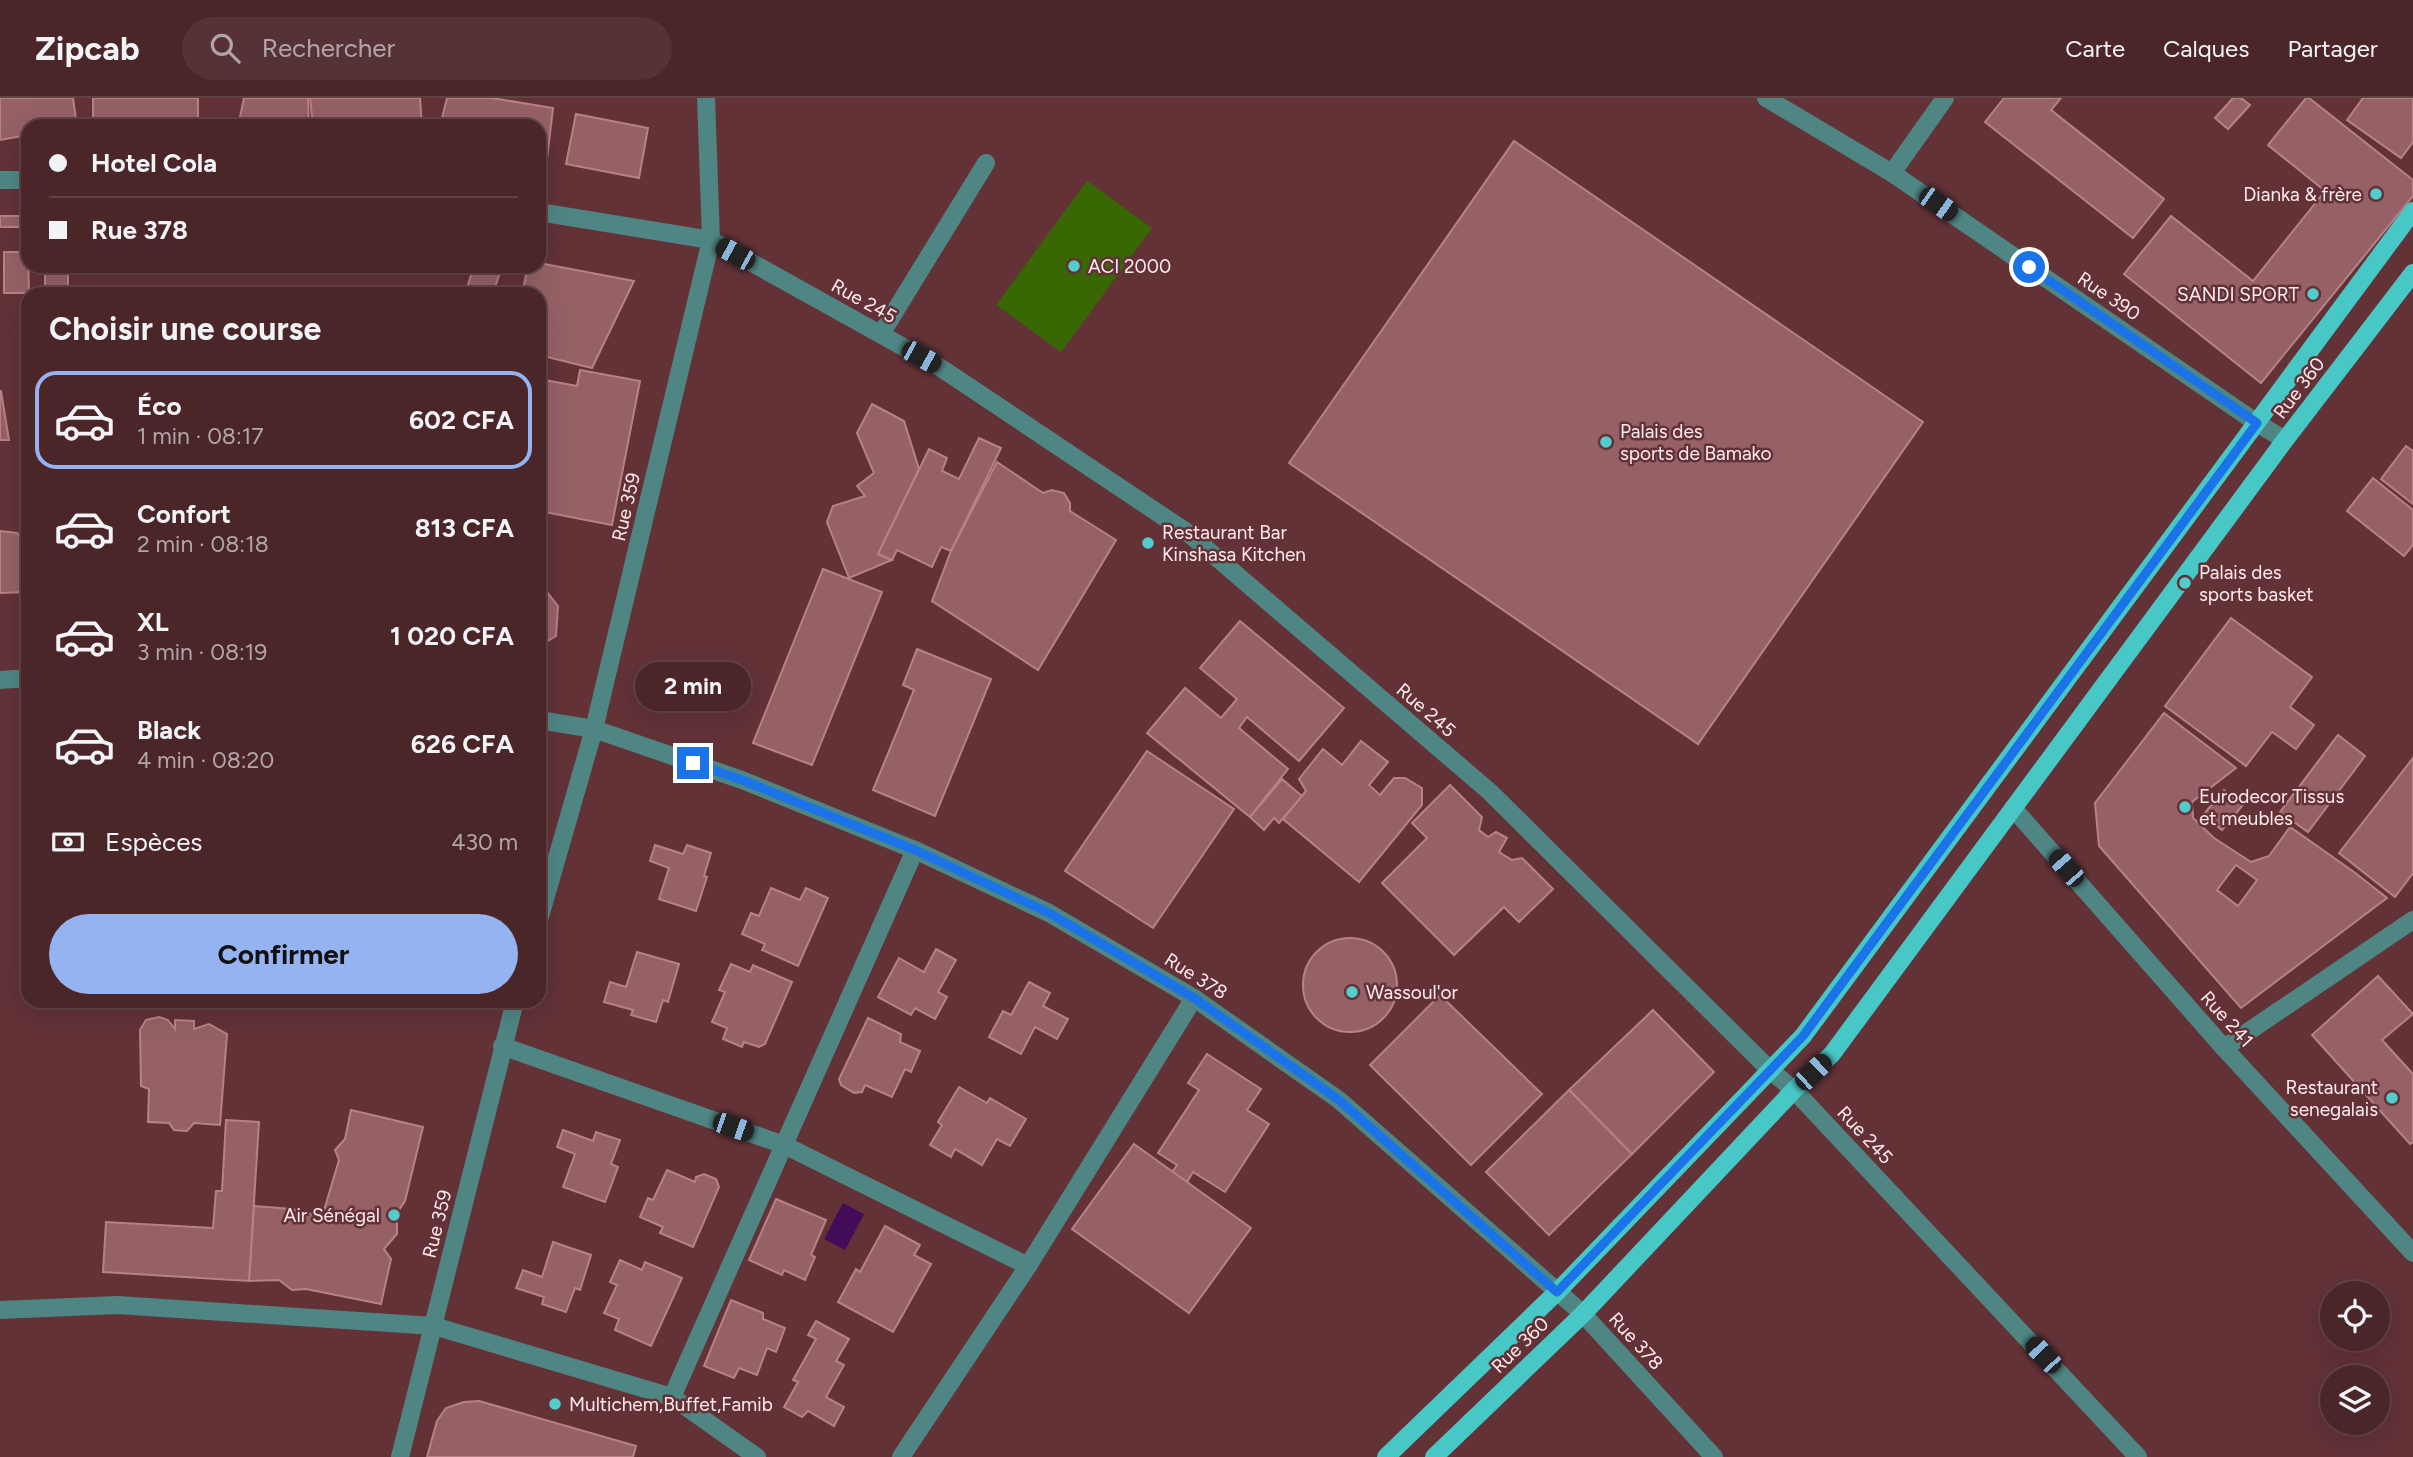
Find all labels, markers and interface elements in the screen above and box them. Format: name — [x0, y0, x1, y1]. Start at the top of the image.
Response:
search box — [182, 17, 672, 80]
text: Zipcab — [35, 29, 140, 68]
icon: search — [206, 29, 244, 67]
text: Rechercher — [262, 32, 395, 64]
text: Carte — [2065, 34, 2125, 63]
text: Calques — [2163, 34, 2249, 63]
text: Partager — [2287, 34, 2378, 63]
text: Hotel Cola — [91, 147, 217, 179]
car — [1915, 183, 1962, 225]
place label: Dianka & frère — [2243, 183, 2362, 206]
marker: Dianka & frère — [2368, 186, 2384, 202]
text: Rue 378 — [91, 214, 188, 246]
car — [712, 235, 759, 273]
route start — [2013, 251, 2045, 283]
place label: ACI 2000 — [1088, 255, 1171, 278]
marker: ACI 2000 — [1066, 258, 1082, 274]
street label: Rue 390 — [2073, 267, 2145, 325]
street label: Rue 245 — [827, 274, 901, 328]
place label: SANDI SPORT — [2177, 283, 2300, 306]
marker: SANDI SPORT — [2305, 286, 2321, 302]
text: Choisir une course — [49, 310, 321, 348]
car — [898, 338, 945, 376]
street label: Rue 360 — [2268, 353, 2330, 423]
icon: car — [53, 389, 116, 452]
text: Éco — [137, 390, 182, 422]
text: 602 CFA — [409, 404, 514, 436]
place label: Palais des sports de Bamako — [1620, 420, 1772, 465]
text: 1 min · 08:17 — [137, 422, 264, 450]
marker: Palais des sports de Bamako — [1598, 434, 1614, 450]
street label: Rue 359 — [607, 471, 645, 543]
icon: car — [53, 497, 116, 560]
text: Confort — [137, 498, 231, 530]
text: 813 CFA — [415, 512, 514, 544]
place label: Restaurant Bar Kinshasa Kitchen — [1162, 521, 1306, 566]
text: 2 min · 08:18 — [137, 530, 269, 558]
marker: Restaurant Bar Kinshasa Kitchen — [1140, 535, 1156, 551]
place label: Palais des sports basket — [2199, 561, 2314, 606]
marker: Palais des sports basket — [2177, 575, 2193, 591]
icon: car — [53, 605, 116, 668]
text: XL — [137, 606, 169, 638]
text: 1 020 CFA — [390, 620, 514, 652]
text: 3 min · 08:19 — [137, 638, 267, 666]
callout: 2 min — [635, 662, 751, 710]
text: 2 min — [664, 672, 722, 700]
street label: Rue 245 — [1392, 678, 1460, 742]
icon: car — [53, 713, 116, 776]
text: Black — [137, 714, 201, 746]
text: 626 CFA — [411, 728, 514, 760]
text: 4 min · 08:20 — [137, 746, 274, 774]
route end — [677, 747, 709, 779]
place label: Eurodecor Tissus et meubles — [2199, 785, 2344, 830]
marker: Eurodecor Tissus et meubles — [2177, 799, 2193, 815]
icon: cash — [49, 823, 87, 861]
text: Espèces — [105, 826, 202, 858]
text: 430 m — [451, 828, 518, 856]
car — [2045, 845, 2088, 891]
button: Confirmer — [49, 914, 518, 994]
street label: Rue 378 — [1160, 948, 1232, 1004]
place label: Wassoul'or — [1366, 981, 1458, 1004]
marker: Wassoul'or — [1344, 984, 1360, 1000]
street label: Rue 241 — [2196, 986, 2258, 1052]
car — [1791, 1050, 1836, 1094]
place label: Restaurant senegalais — [2286, 1076, 2378, 1121]
marker: Restaurant senegalais — [2384, 1090, 2400, 1106]
street label: Rue 245 — [1832, 1101, 1898, 1169]
car — [710, 1110, 757, 1144]
street label: Rue 359 — [417, 1187, 457, 1261]
place label: Air Sénégal — [284, 1204, 380, 1227]
marker: Air Sénégal — [386, 1207, 402, 1223]
map controls — [2320, 1281, 2390, 1435]
button: locate — [2320, 1281, 2390, 1351]
street label: Rue 378 — [1604, 1307, 1668, 1375]
street label: Rue 360 — [1487, 1312, 1553, 1378]
car — [2021, 1332, 2066, 1378]
button: layers — [2320, 1365, 2390, 1435]
place label: Multichem,Buffet,Famib — [569, 1393, 773, 1416]
marker: Multichem,Buffet,Famib — [547, 1396, 563, 1412]

